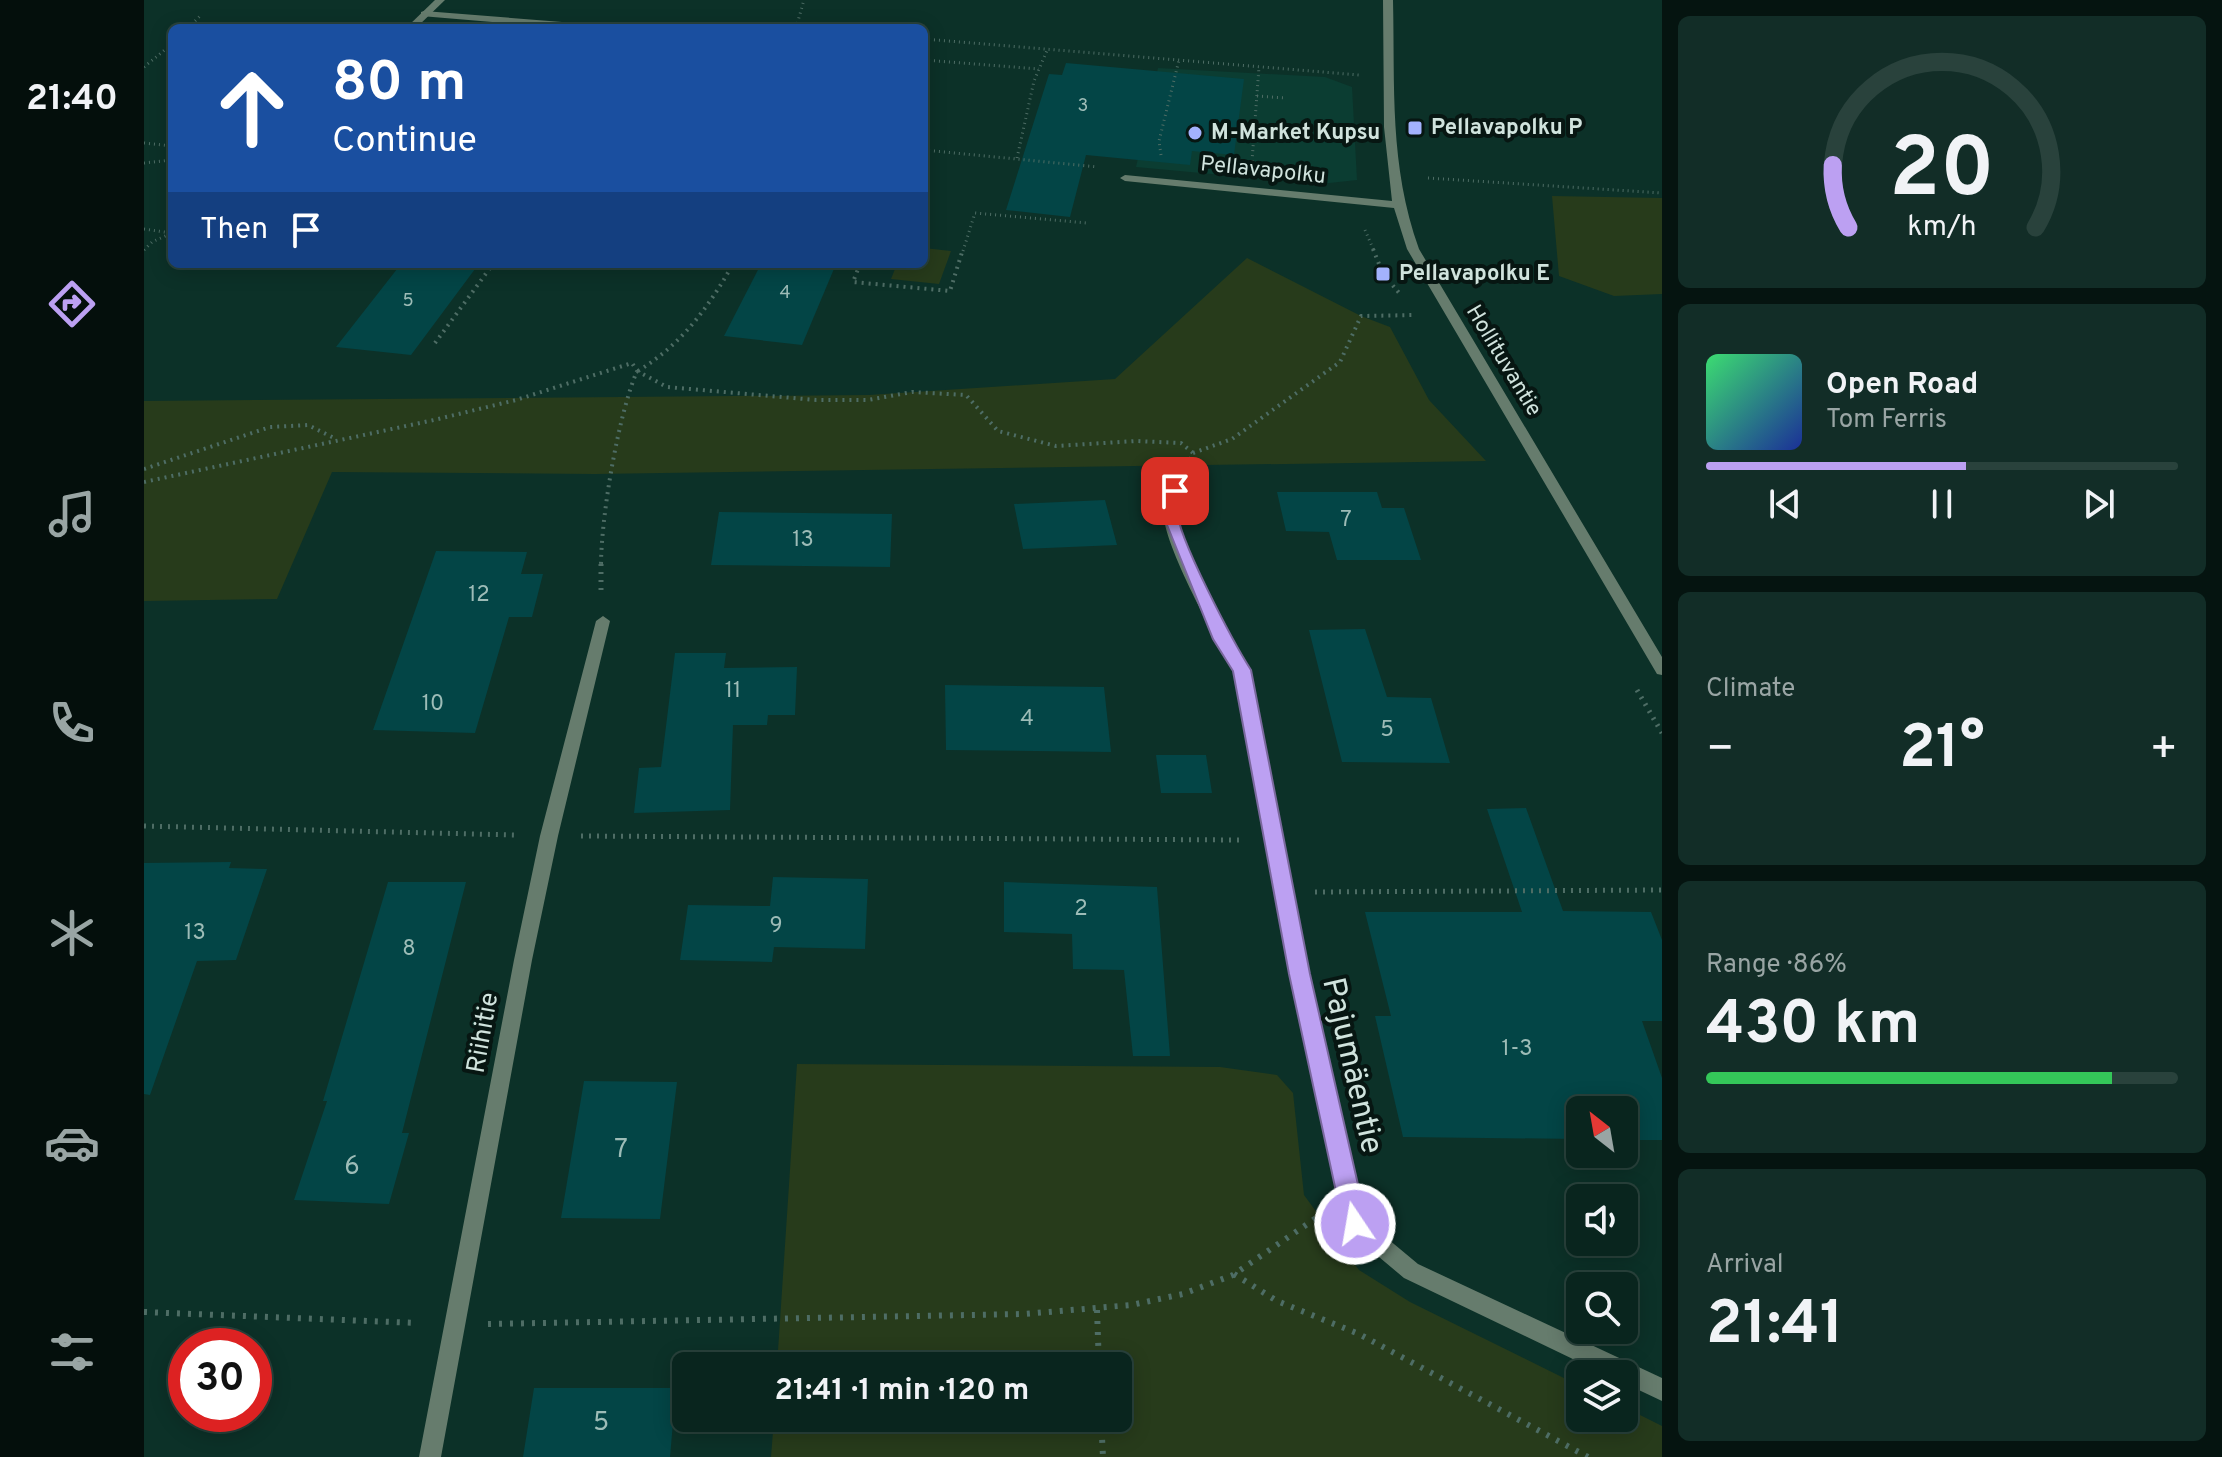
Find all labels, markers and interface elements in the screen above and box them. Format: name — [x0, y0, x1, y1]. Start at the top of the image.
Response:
text: 80 m — [332, 50, 466, 120]
icon: ahead — [200, 56, 304, 160]
text: 21:40 — [26, 77, 118, 123]
house number: 3 — [1078, 95, 1088, 118]
place label: Pellavapolku P — [1431, 115, 1582, 142]
text: Continue — [332, 119, 477, 165]
marker: Pellavapolku P — [1406, 119, 1424, 137]
place label: M-Market Kupsu — [1211, 120, 1380, 147]
text: 20 — [1889, 121, 1995, 226]
marker: M-Market Kupsu — [1186, 124, 1204, 142]
street label: Pellavapolku — [1199, 151, 1327, 191]
icon: arrive — [284, 208, 328, 252]
text: km/h — [1907, 210, 1977, 246]
text: Then — [200, 212, 268, 249]
place label: Pellavapolku E — [1399, 261, 1550, 288]
marker: Pellavapolku E — [1374, 265, 1392, 283]
icon: directions — [44, 276, 100, 332]
house number: 4 — [779, 282, 791, 305]
house number: 5 — [402, 290, 414, 313]
street label: Hollituvantie — [1459, 300, 1547, 422]
text: Open Road — [1826, 367, 1978, 404]
text: Tom Ferris — [1826, 404, 1947, 437]
pin — [1141, 457, 1209, 525]
icon: arrive — [1153, 469, 1197, 513]
icon: previous — [1763, 482, 1807, 526]
icon: pause — [1920, 482, 1964, 526]
icon: next — [2077, 482, 2121, 526]
icon: music — [44, 486, 100, 542]
house number: 7 — [1340, 507, 1352, 534]
house number: 13 — [792, 527, 814, 554]
house number: 12 — [468, 582, 490, 609]
text: Climate — [1706, 673, 1795, 706]
house number: 11 — [725, 678, 741, 705]
house number: 10 — [422, 691, 444, 718]
icon: phone — [44, 695, 100, 751]
house number: 4 — [1020, 706, 1034, 733]
text: 21° — [1899, 713, 1985, 789]
house number: 5 — [1380, 717, 1394, 744]
text: − — [1706, 723, 1734, 779]
text: + — [2150, 723, 2178, 779]
house number: 2 — [1074, 896, 1088, 923]
icon: climate — [44, 905, 100, 961]
house number: 9 — [769, 913, 783, 940]
house number: 13 — [184, 920, 206, 947]
house number: 8 — [402, 936, 416, 963]
text: Range · 86% — [1706, 949, 1847, 982]
street label: Pajumäentie — [1311, 974, 1391, 1158]
text: 430 km — [1706, 989, 1920, 1065]
street label: Riihitie — [461, 990, 507, 1076]
house number: 1-3 — [1501, 1036, 1533, 1063]
north arrow — [1566, 1096, 1638, 1168]
map controls — [1566, 1096, 1638, 1432]
icon: car — [44, 1115, 100, 1171]
house number: 7 — [614, 1134, 628, 1167]
house number: 6 — [344, 1151, 360, 1184]
position arrow — [1313, 1182, 1397, 1266]
button: sound — [1566, 1184, 1638, 1256]
text: Arrival — [1706, 1249, 1784, 1282]
button: search — [1566, 1272, 1638, 1344]
text: 21:41 — [1706, 1289, 1844, 1365]
icon: filters — [44, 1324, 100, 1380]
speed limit sign: 30 — [168, 1328, 272, 1432]
button: layers — [1566, 1360, 1638, 1432]
text: 21:41 · 1 min · 120 m — [775, 1373, 1029, 1410]
house number: 5 — [593, 1407, 609, 1440]

